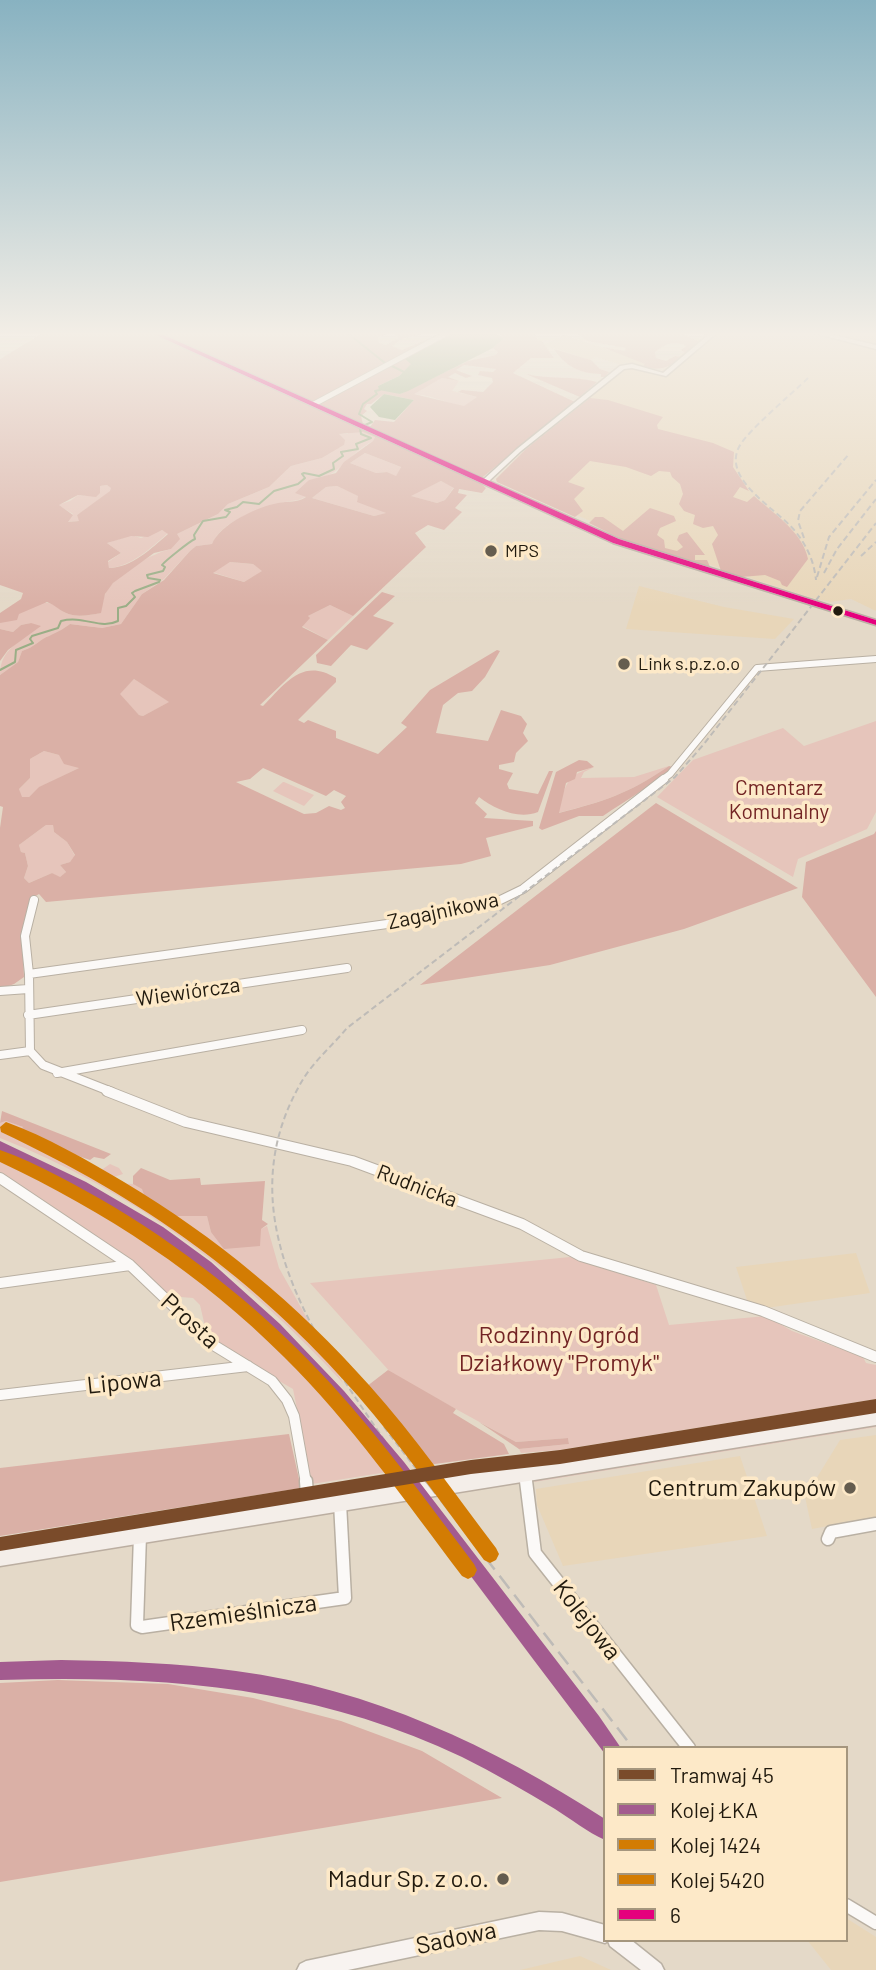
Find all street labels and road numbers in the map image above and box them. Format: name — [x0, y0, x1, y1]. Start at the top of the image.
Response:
street label: Zagajnikowa — [385, 887, 501, 935]
street label: Wiewiórcza — [134, 972, 242, 1012]
street label: Rudnicka — [373, 1159, 461, 1213]
street label: Prosta — [155, 1287, 225, 1355]
street label: Lipowa — [85, 1364, 163, 1400]
street label: Kolejowa — [547, 1574, 627, 1666]
street label: Rzemieślnicza — [168, 1588, 318, 1638]
street label: Sadowa — [413, 1915, 499, 1961]

